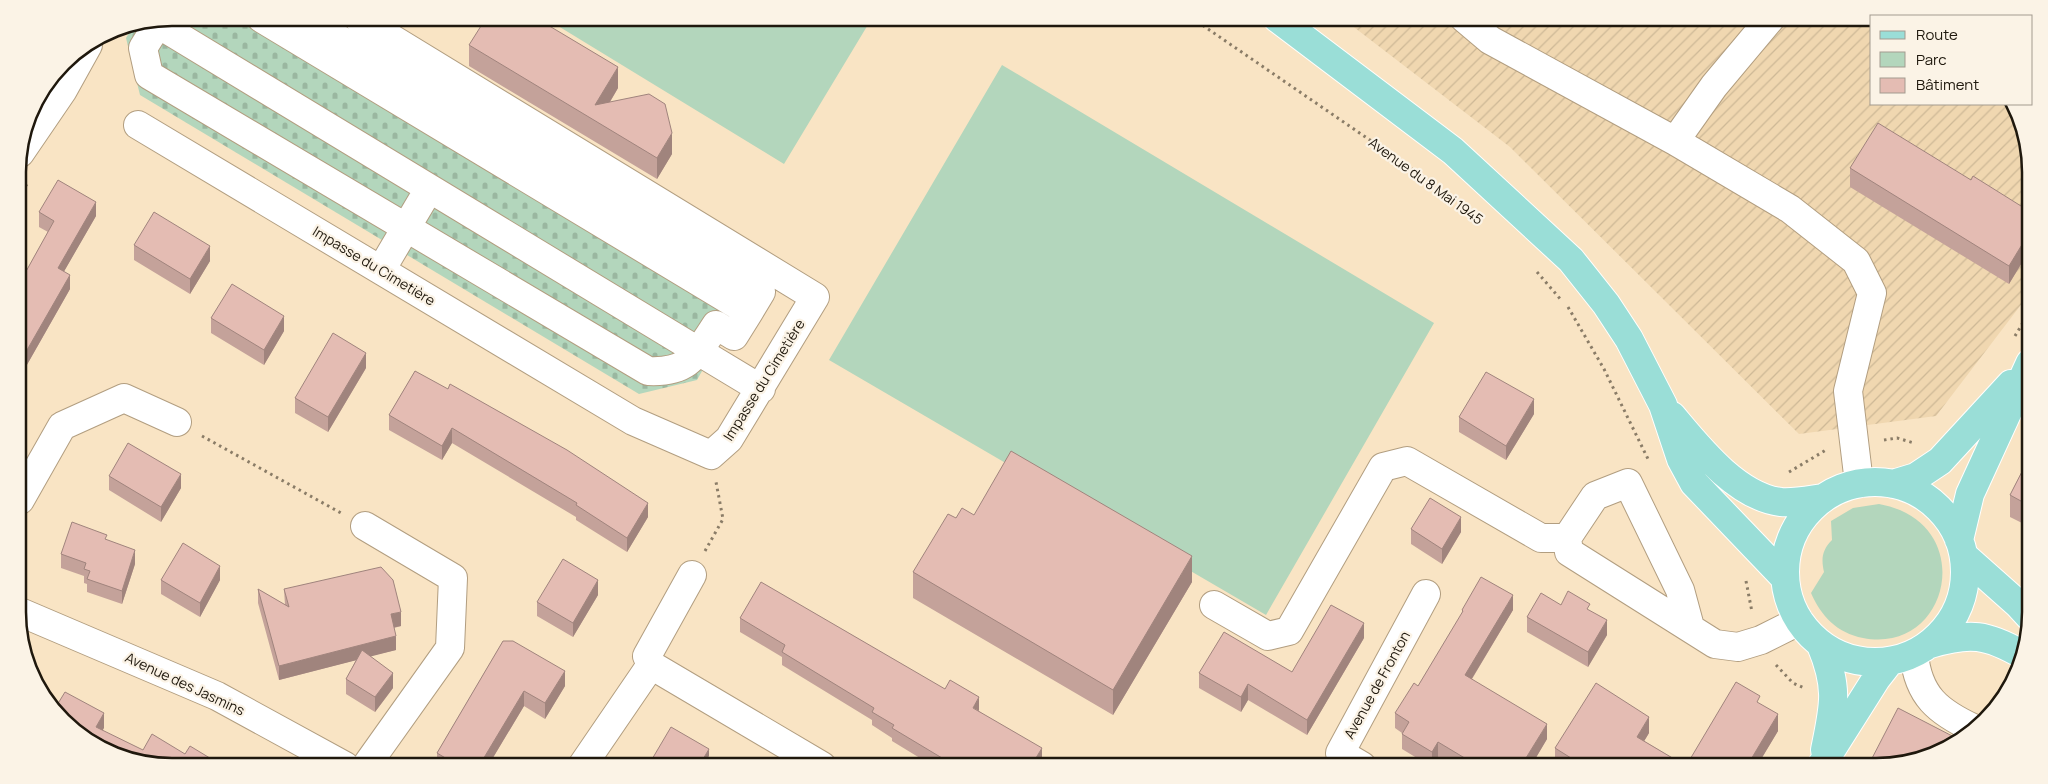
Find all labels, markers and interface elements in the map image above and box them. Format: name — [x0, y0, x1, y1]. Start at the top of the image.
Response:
legend — [1870, 15, 2033, 105]
text: Route — [1916, 24, 1958, 45]
text: Parc — [1916, 49, 1947, 70]
text: Bâtiment — [1916, 74, 1979, 95]
street label: Avenue du 8 Mai 1945 — [1365, 133, 1487, 229]
street label: Impasse du Cimetière — [309, 221, 439, 310]
street label: Impasse du Cimetière — [718, 315, 809, 444]
street label: Avenue de Fronton — [1339, 627, 1414, 742]
street label: Avenue des Jasmins — [122, 648, 248, 720]

